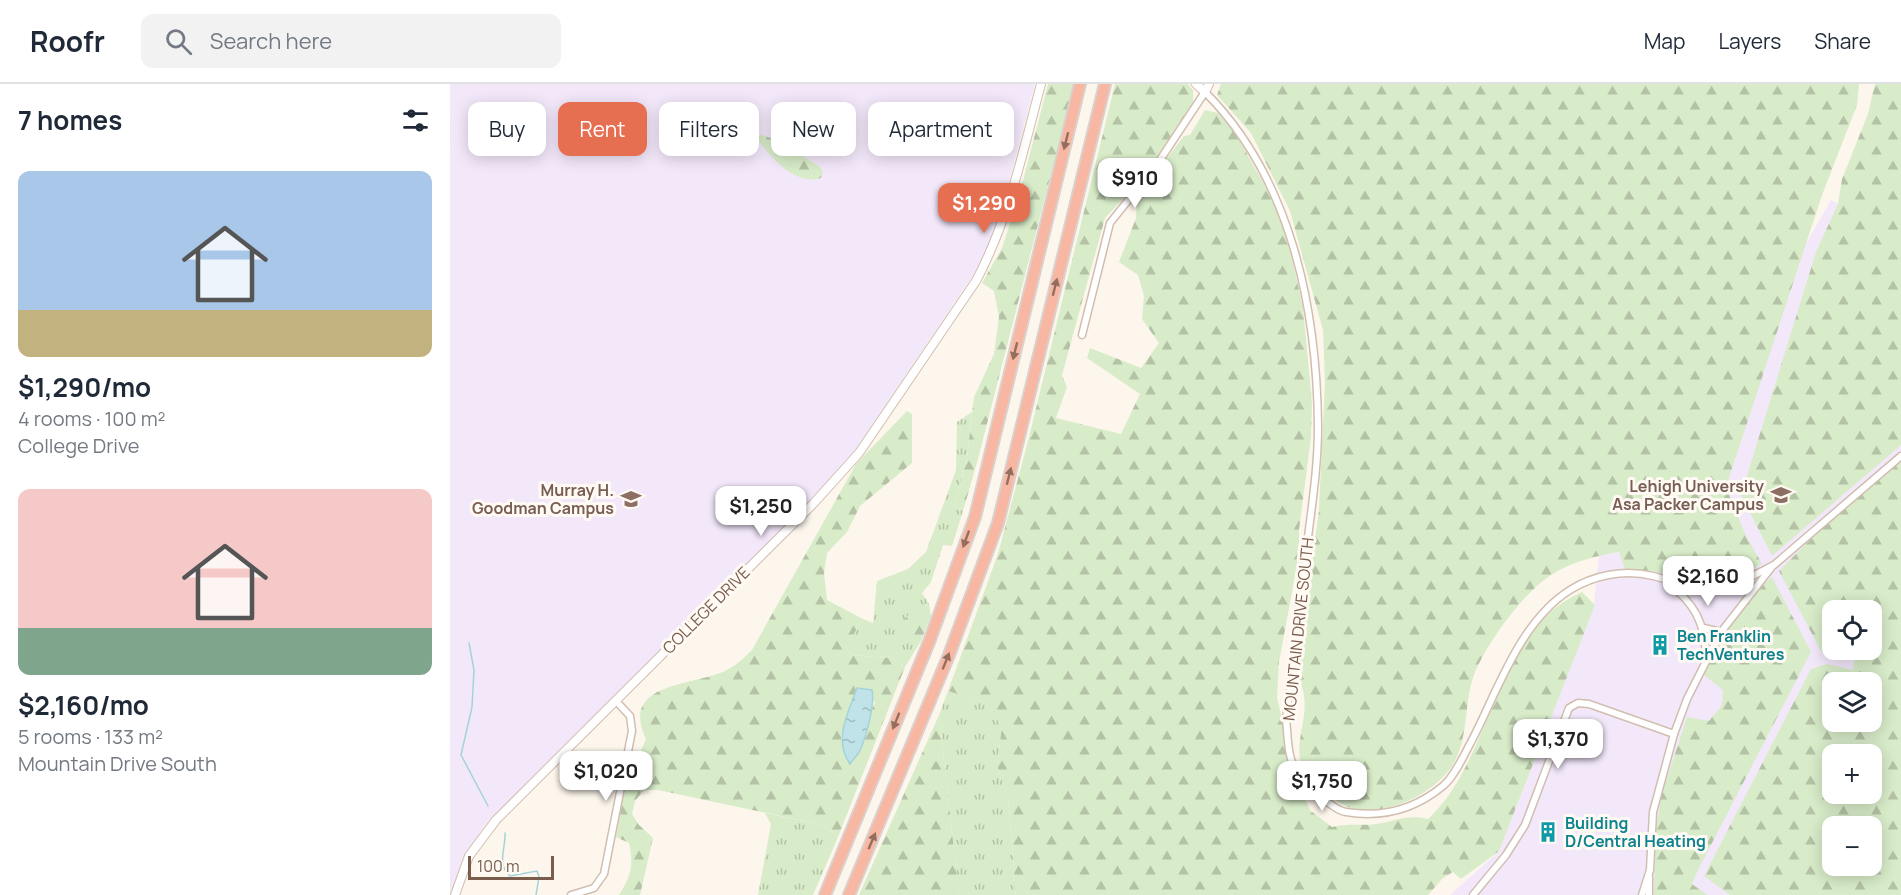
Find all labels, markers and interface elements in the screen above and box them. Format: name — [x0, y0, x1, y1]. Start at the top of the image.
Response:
search box — [141, 14, 561, 68]
text: Roofr — [30, 22, 105, 60]
icon: search — [162, 25, 195, 58]
text: Search here — [210, 26, 332, 56]
text: Map — [1644, 27, 1685, 55]
text: Layers — [1718, 27, 1781, 55]
text: Share — [1814, 27, 1871, 55]
text: 7 homes — [18, 102, 122, 138]
chip: Buy — [468, 102, 546, 156]
chip: Rent — [558, 102, 647, 156]
chip: Filters — [659, 102, 759, 156]
chip: New — [771, 102, 856, 156]
chip: Apartment — [868, 102, 1014, 156]
icon: filters — [399, 104, 432, 137]
one-way arrow — [1061, 132, 1071, 150]
pin: $910 — [1099, 158, 1171, 209]
text: $910 — [1112, 164, 1158, 191]
pin: $1,290 — [935, 183, 1033, 234]
text: $1,290 — [952, 189, 1016, 216]
icon: home — [171, 210, 279, 318]
one-way arrow — [1051, 278, 1061, 296]
one-way arrow — [1010, 341, 1020, 360]
text: $1,290/mo — [18, 369, 151, 405]
text: 4 rooms · 100 m² — [18, 405, 166, 432]
text: College Drive — [18, 432, 139, 459]
one-way arrow — [1005, 467, 1015, 486]
place label: Lehigh University Asa Packer Campus — [1612, 475, 1764, 515]
place label: Murray H. Goodman Campus — [472, 479, 614, 519]
school or university icon: Lehigh University Asa Packer Campus — [1769, 483, 1793, 507]
pin: $1,250 — [712, 486, 810, 537]
school or university icon: Murray H. Goodman Campus — [619, 487, 643, 511]
text: $1,250 — [729, 492, 793, 519]
icon: home — [171, 528, 279, 636]
one-way arrow — [961, 531, 971, 549]
street label: MOUNTAIN DRIVE SOUTH — [1277, 536, 1319, 722]
pin: $2,160 — [1659, 556, 1757, 607]
street label: COLLEGE DRIVE — [658, 562, 754, 658]
text: $2,160 — [1677, 562, 1739, 589]
map controls — [1822, 600, 1882, 876]
button: locate — [1822, 600, 1882, 660]
place label: Ben Franklin TechVentures — [1677, 625, 1785, 665]
building icon: Ben Franklin TechVentures — [1648, 633, 1672, 657]
one-way arrow — [941, 651, 951, 669]
button: layers — [1822, 672, 1882, 732]
text: $2,160/mo — [18, 687, 149, 723]
one-way arrow — [891, 712, 900, 730]
pin: $1,370 — [1509, 719, 1607, 770]
text: 5 rooms · 133 m² — [18, 723, 163, 750]
text: $1,370 — [1527, 725, 1589, 752]
button: + — [1822, 744, 1882, 804]
text: Mountain Drive South — [18, 750, 217, 777]
pin: $1,020 — [557, 751, 655, 802]
text: $1,020 — [574, 757, 638, 784]
pin: $1,750 — [1273, 761, 1371, 812]
text: $1,750 — [1291, 767, 1353, 794]
place label: Building D/Central Heating — [1565, 812, 1706, 852]
button: − — [1822, 816, 1882, 876]
building icon: Building D/Central Heating — [1536, 820, 1560, 844]
one-way arrow — [868, 832, 877, 850]
scale bar — [468, 853, 554, 880]
text: 100 m — [477, 855, 520, 877]

